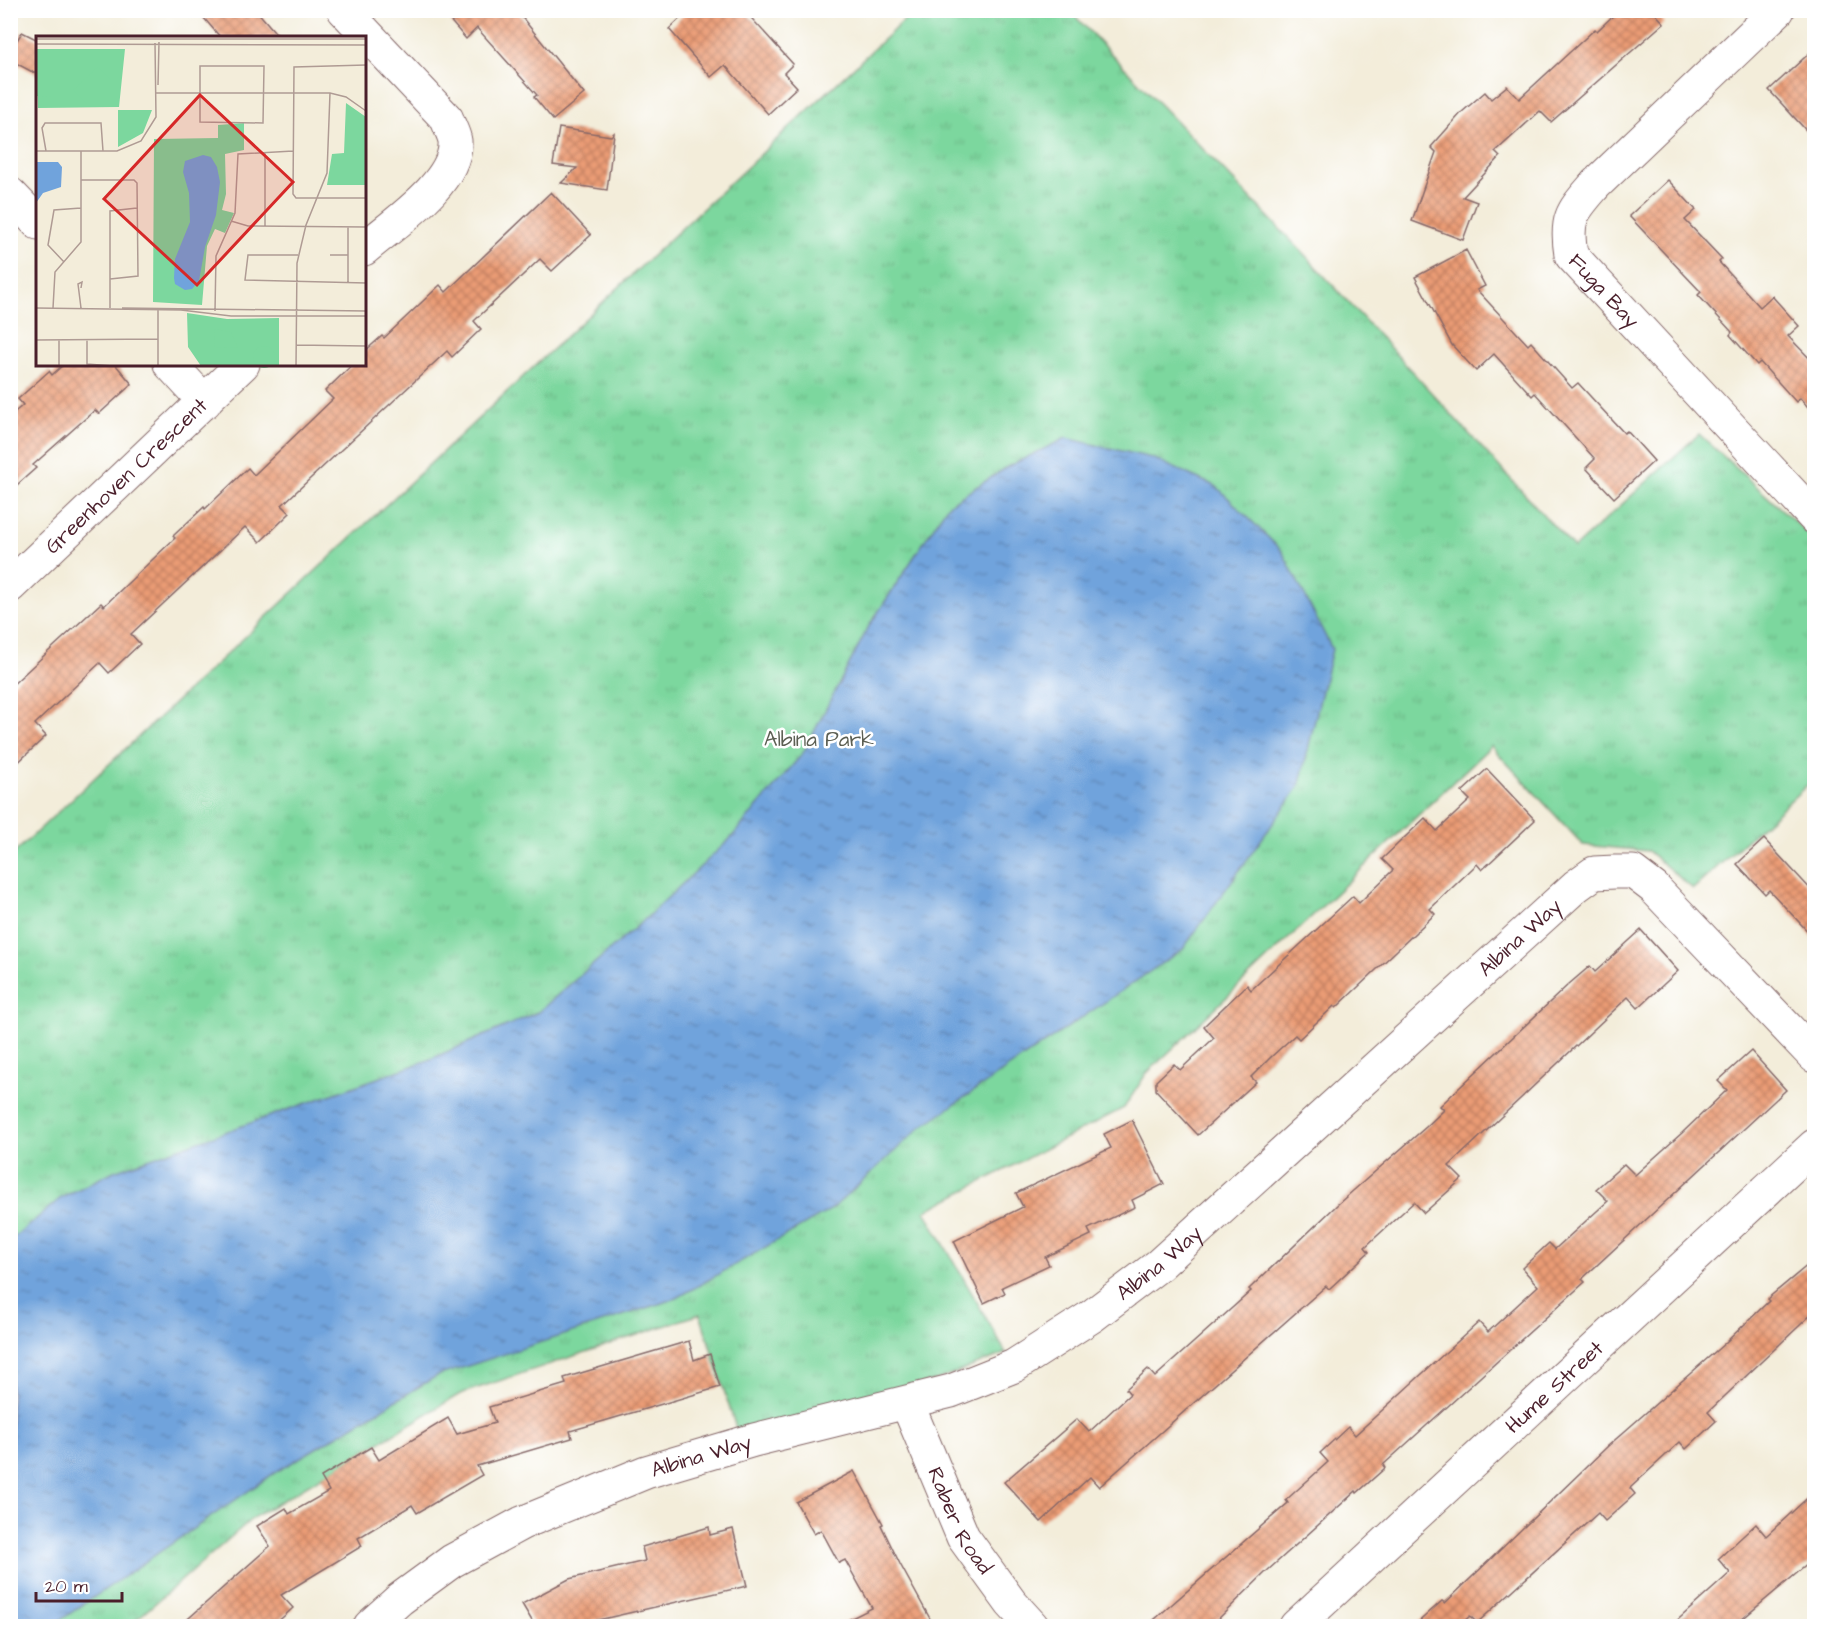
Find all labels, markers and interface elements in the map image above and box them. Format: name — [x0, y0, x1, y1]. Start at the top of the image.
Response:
inset map — [36, 36, 366, 366]
street label: Fuga Bay — [1562, 247, 1646, 336]
street label: Greenhoven Crescent — [38, 391, 214, 561]
park label: Albina Park — [764, 725, 874, 754]
street label: Albina Way — [1472, 892, 1570, 983]
street label: Albina Way — [1110, 1219, 1210, 1307]
street label: Hume Street — [1499, 1334, 1610, 1440]
street label: Albina Way — [648, 1427, 756, 1485]
street label: Raber Road — [920, 1463, 999, 1580]
scale bar — [36, 1565, 122, 1603]
text: 20 m — [45, 1574, 88, 1599]

